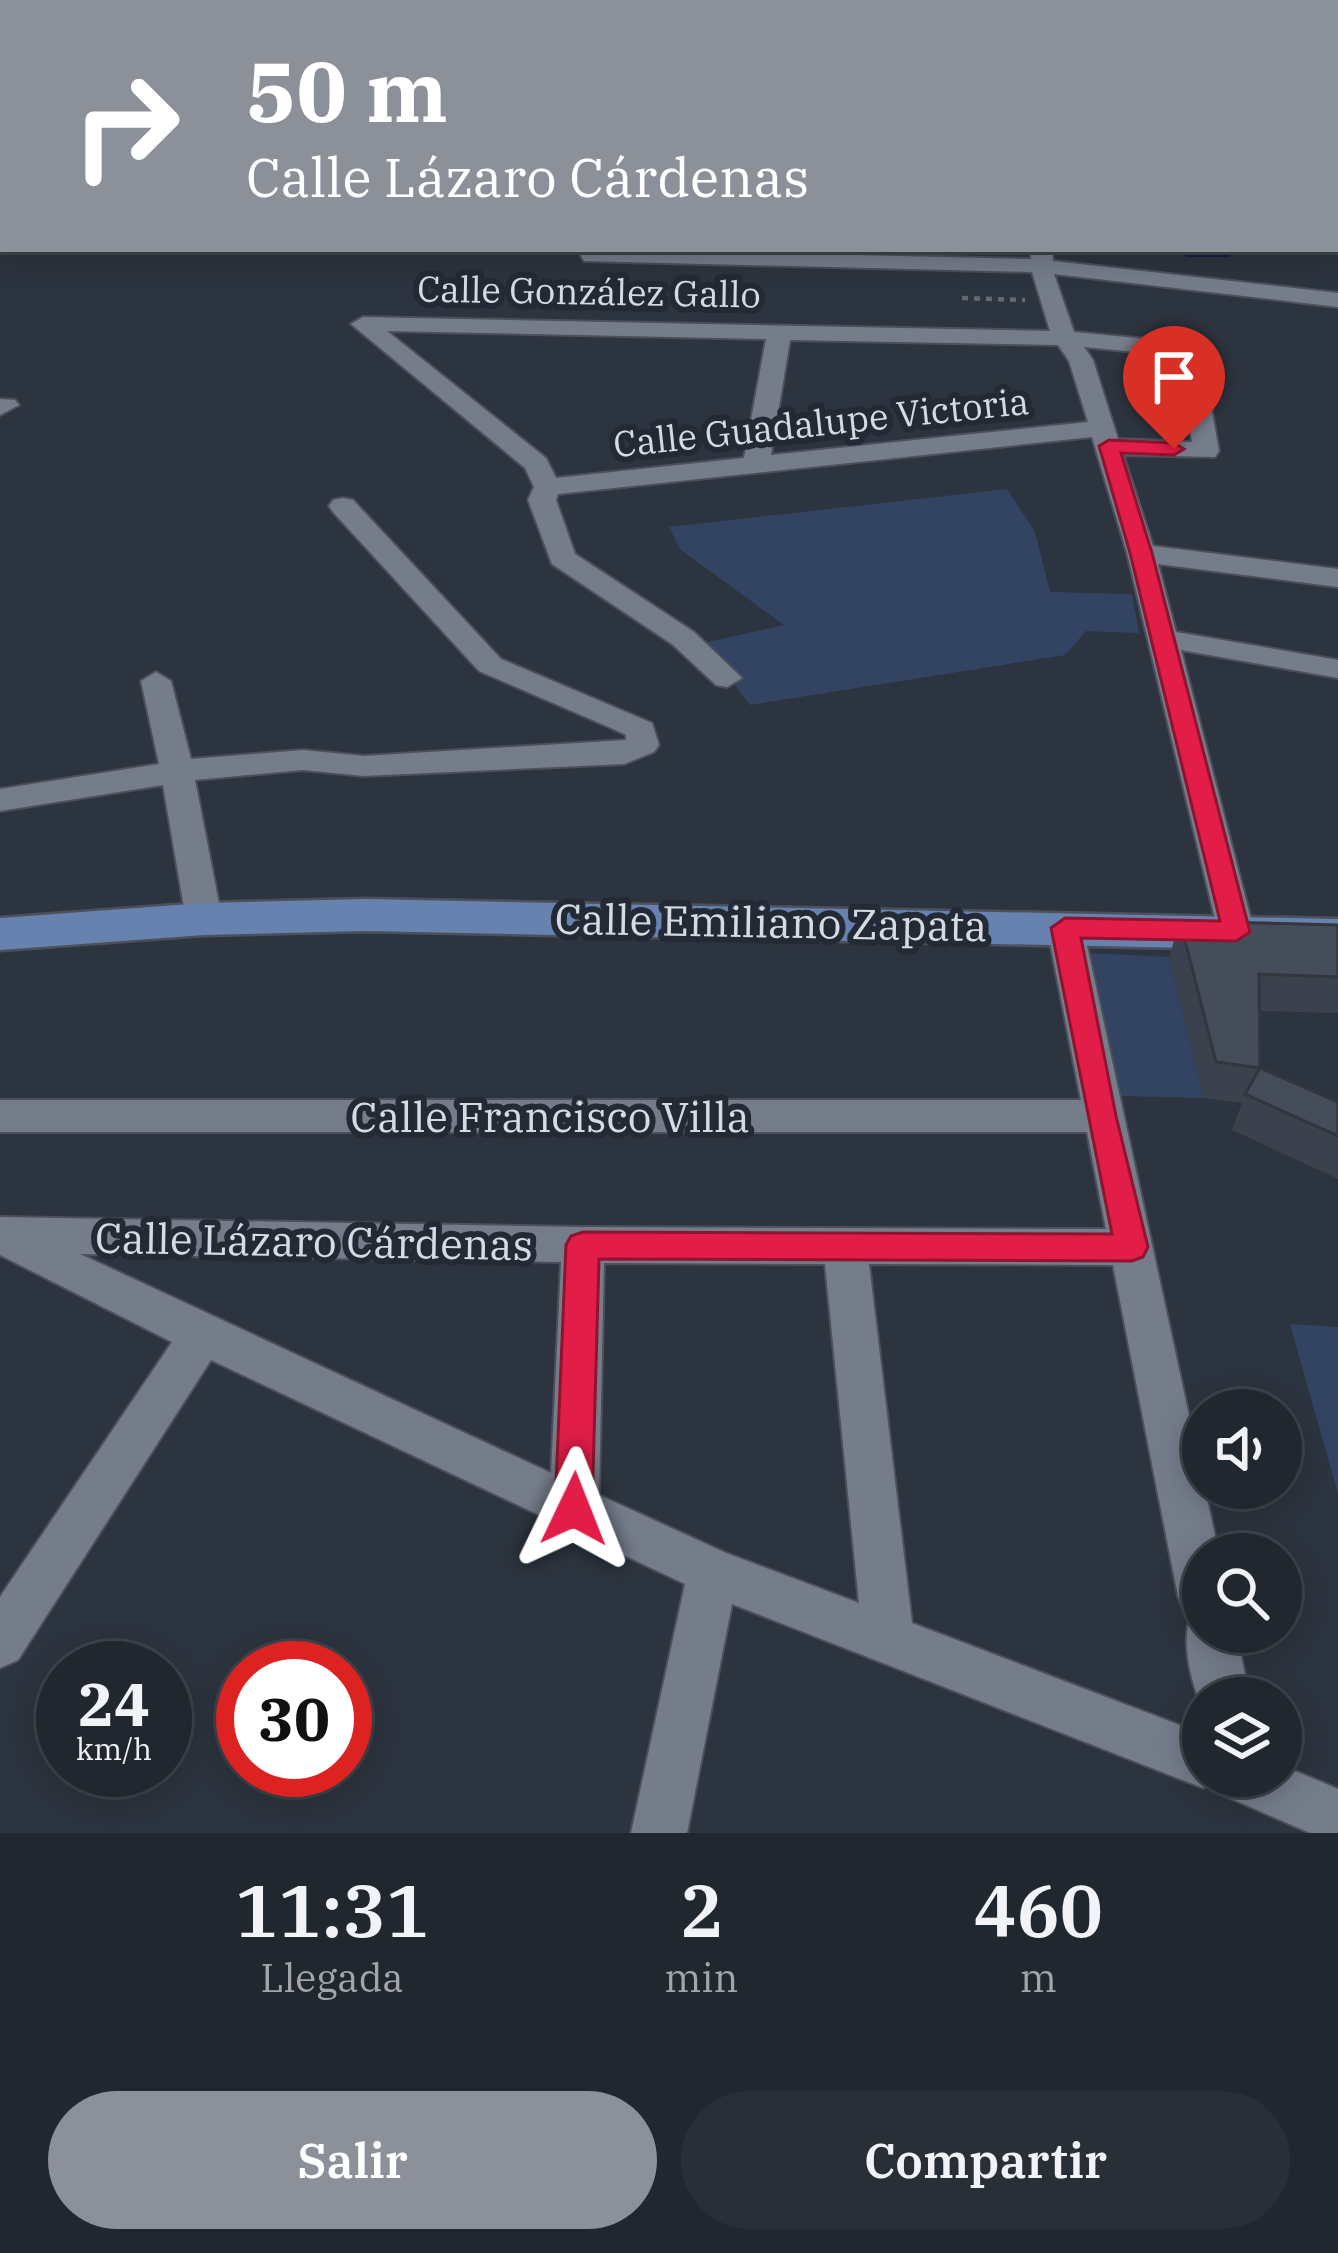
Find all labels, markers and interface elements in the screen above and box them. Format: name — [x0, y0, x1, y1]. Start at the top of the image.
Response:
text: 50 m — [246, 36, 448, 145]
icon: right — [48, 48, 204, 204]
text: Calle Lázaro Cárdenas — [246, 142, 809, 212]
street label: Calle González Gallo — [417, 265, 761, 317]
pin — [1123, 326, 1225, 449]
icon: arrive — [1141, 344, 1207, 410]
street label: Calle Guadalupe Victoria — [611, 377, 1031, 467]
street label: Calle Emiliano Zapata — [554, 891, 988, 953]
street label: Calle Francisco Villa — [350, 1089, 750, 1144]
street label: Calle Lázaro Cárdenas — [94, 1210, 534, 1272]
map controls — [1182, 1389, 1302, 1797]
button: sound — [1182, 1389, 1302, 1509]
position arrow — [511, 1446, 637, 1572]
button: search — [1182, 1533, 1302, 1653]
speed limit sign: 30 — [216, 1641, 372, 1797]
text: 24 — [78, 1664, 150, 1743]
button: layers — [1182, 1677, 1302, 1797]
text: km/h — [76, 1729, 152, 1768]
text: 11:31 — [235, 1863, 429, 1957]
text: 2 — [680, 1863, 723, 1957]
text: 460 — [973, 1863, 1103, 1957]
text: Llegada — [260, 1952, 404, 2003]
text: min — [664, 1952, 739, 2003]
text: m — [1020, 1952, 1057, 2003]
button: Salir — [48, 2091, 657, 2229]
button: Compartir — [681, 2091, 1290, 2229]

